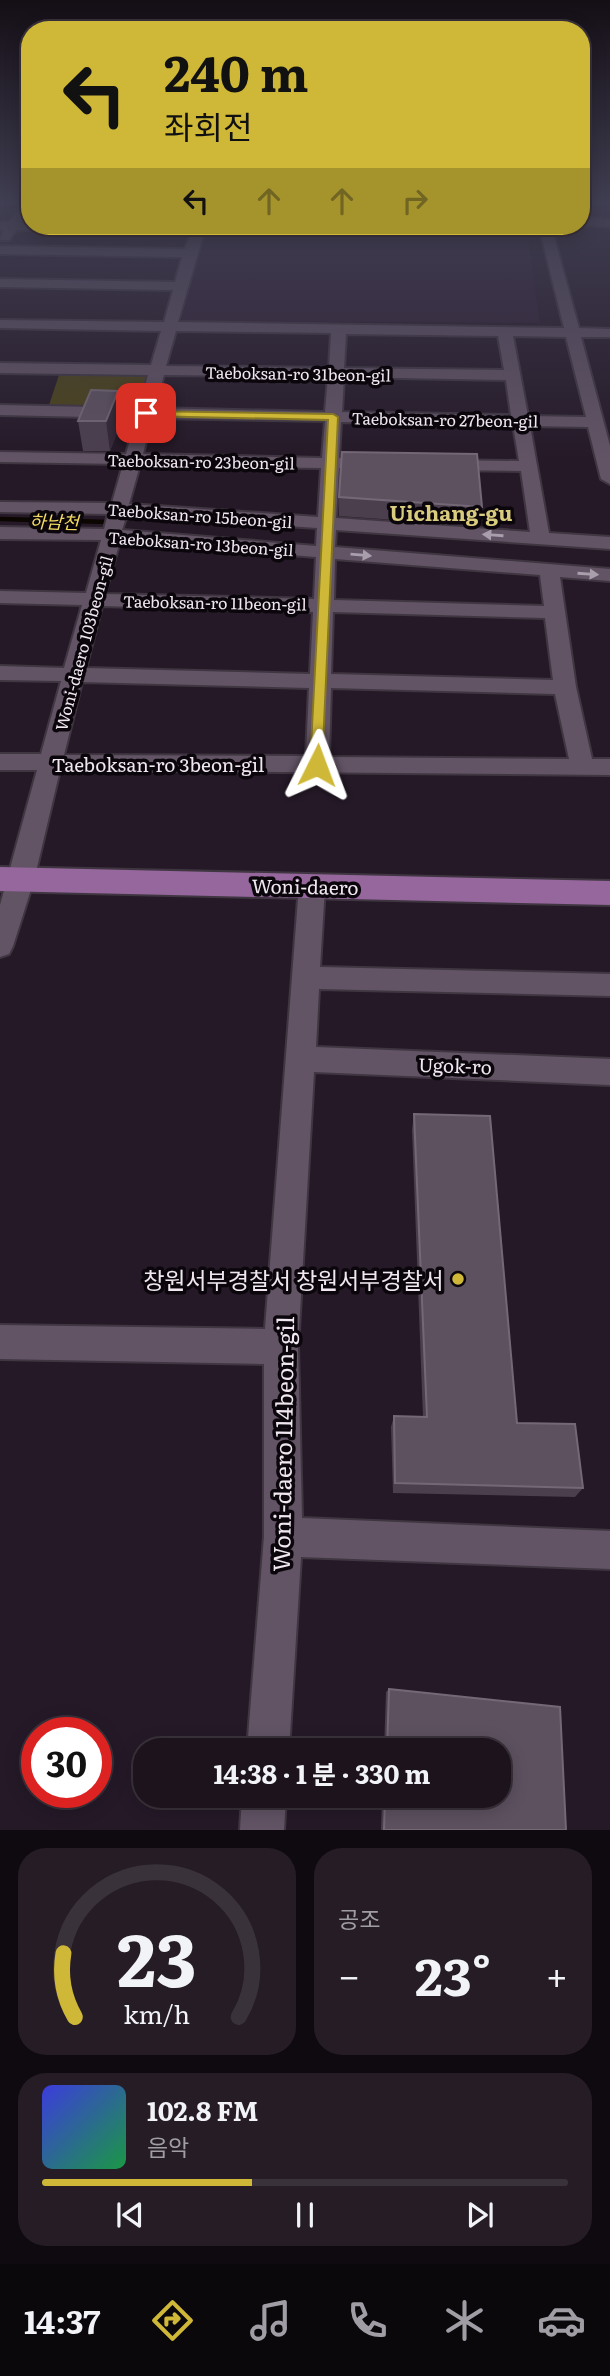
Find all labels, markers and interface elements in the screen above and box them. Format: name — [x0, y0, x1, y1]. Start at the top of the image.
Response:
text: 240 m — [164, 34, 309, 107]
icon: left — [49, 49, 140, 140]
text: 좌회전 — [164, 101, 252, 149]
icon: left — [177, 182, 215, 220]
icon: ahead — [250, 182, 288, 220]
icon: ahead — [323, 182, 361, 220]
icon: right — [396, 182, 434, 220]
street label: Taeboksan-ro 31beon-gil — [205, 359, 391, 387]
pin — [116, 383, 176, 443]
icon: arrive — [127, 394, 165, 432]
street label: Taeboksan-ro 27beon-gil — [351, 405, 539, 433]
street label: Taeboksan-ro 23beon-gil — [107, 447, 295, 475]
district label: Uichang-gu — [390, 496, 513, 527]
street label: Taeboksan-ro 15beon-gil — [107, 497, 293, 533]
water label: 하남천 — [29, 507, 82, 535]
street label: Taeboksan-ro 13beon-gil — [107, 525, 295, 561]
one-way arrow — [482, 530, 504, 541]
one-way arrow — [351, 550, 373, 561]
street label: Woni-daero 103beon-gil — [48, 553, 118, 733]
one-way arrow — [577, 569, 599, 580]
street label: Taeboksan-ro 11beon-gil — [123, 588, 307, 616]
position arrow — [280, 728, 354, 802]
street label: Taeboksan-ro 3beon-gil — [52, 750, 264, 778]
street label: Woni-daero — [251, 871, 359, 901]
street label: Ugok-ro — [418, 1050, 492, 1080]
place label: 창원서부경찰서 창원서부경찰서 — [143, 1262, 444, 1296]
marker: 창원서부경찰서 창원서부경찰서 — [450, 1271, 466, 1287]
street label: Woni-daero 114beon-gil — [263, 1316, 301, 1572]
speed limit sign: 30 — [21, 1717, 112, 1808]
text: 14:38 · 1 분 · 330 m — [213, 1753, 431, 1792]
text: 공조 — [338, 1901, 380, 1935]
text: 23 — [117, 1902, 197, 2010]
text: 23° — [415, 1935, 491, 2012]
text: − — [338, 1945, 360, 2002]
text: + — [546, 1945, 568, 2002]
text: km/h — [124, 1995, 190, 2032]
text: 102.8 FM — [147, 2090, 259, 2129]
text: 음악 — [147, 2129, 189, 2163]
icon: previous — [111, 2196, 149, 2234]
icon: pause — [286, 2196, 324, 2234]
icon: next — [461, 2196, 499, 2234]
text: 14:37 — [24, 2296, 100, 2344]
icon: directions — [148, 2296, 197, 2345]
icon: music — [246, 2296, 295, 2345]
icon: phone — [343, 2296, 392, 2345]
icon: climate — [440, 2296, 489, 2345]
icon: car — [537, 2296, 586, 2345]

